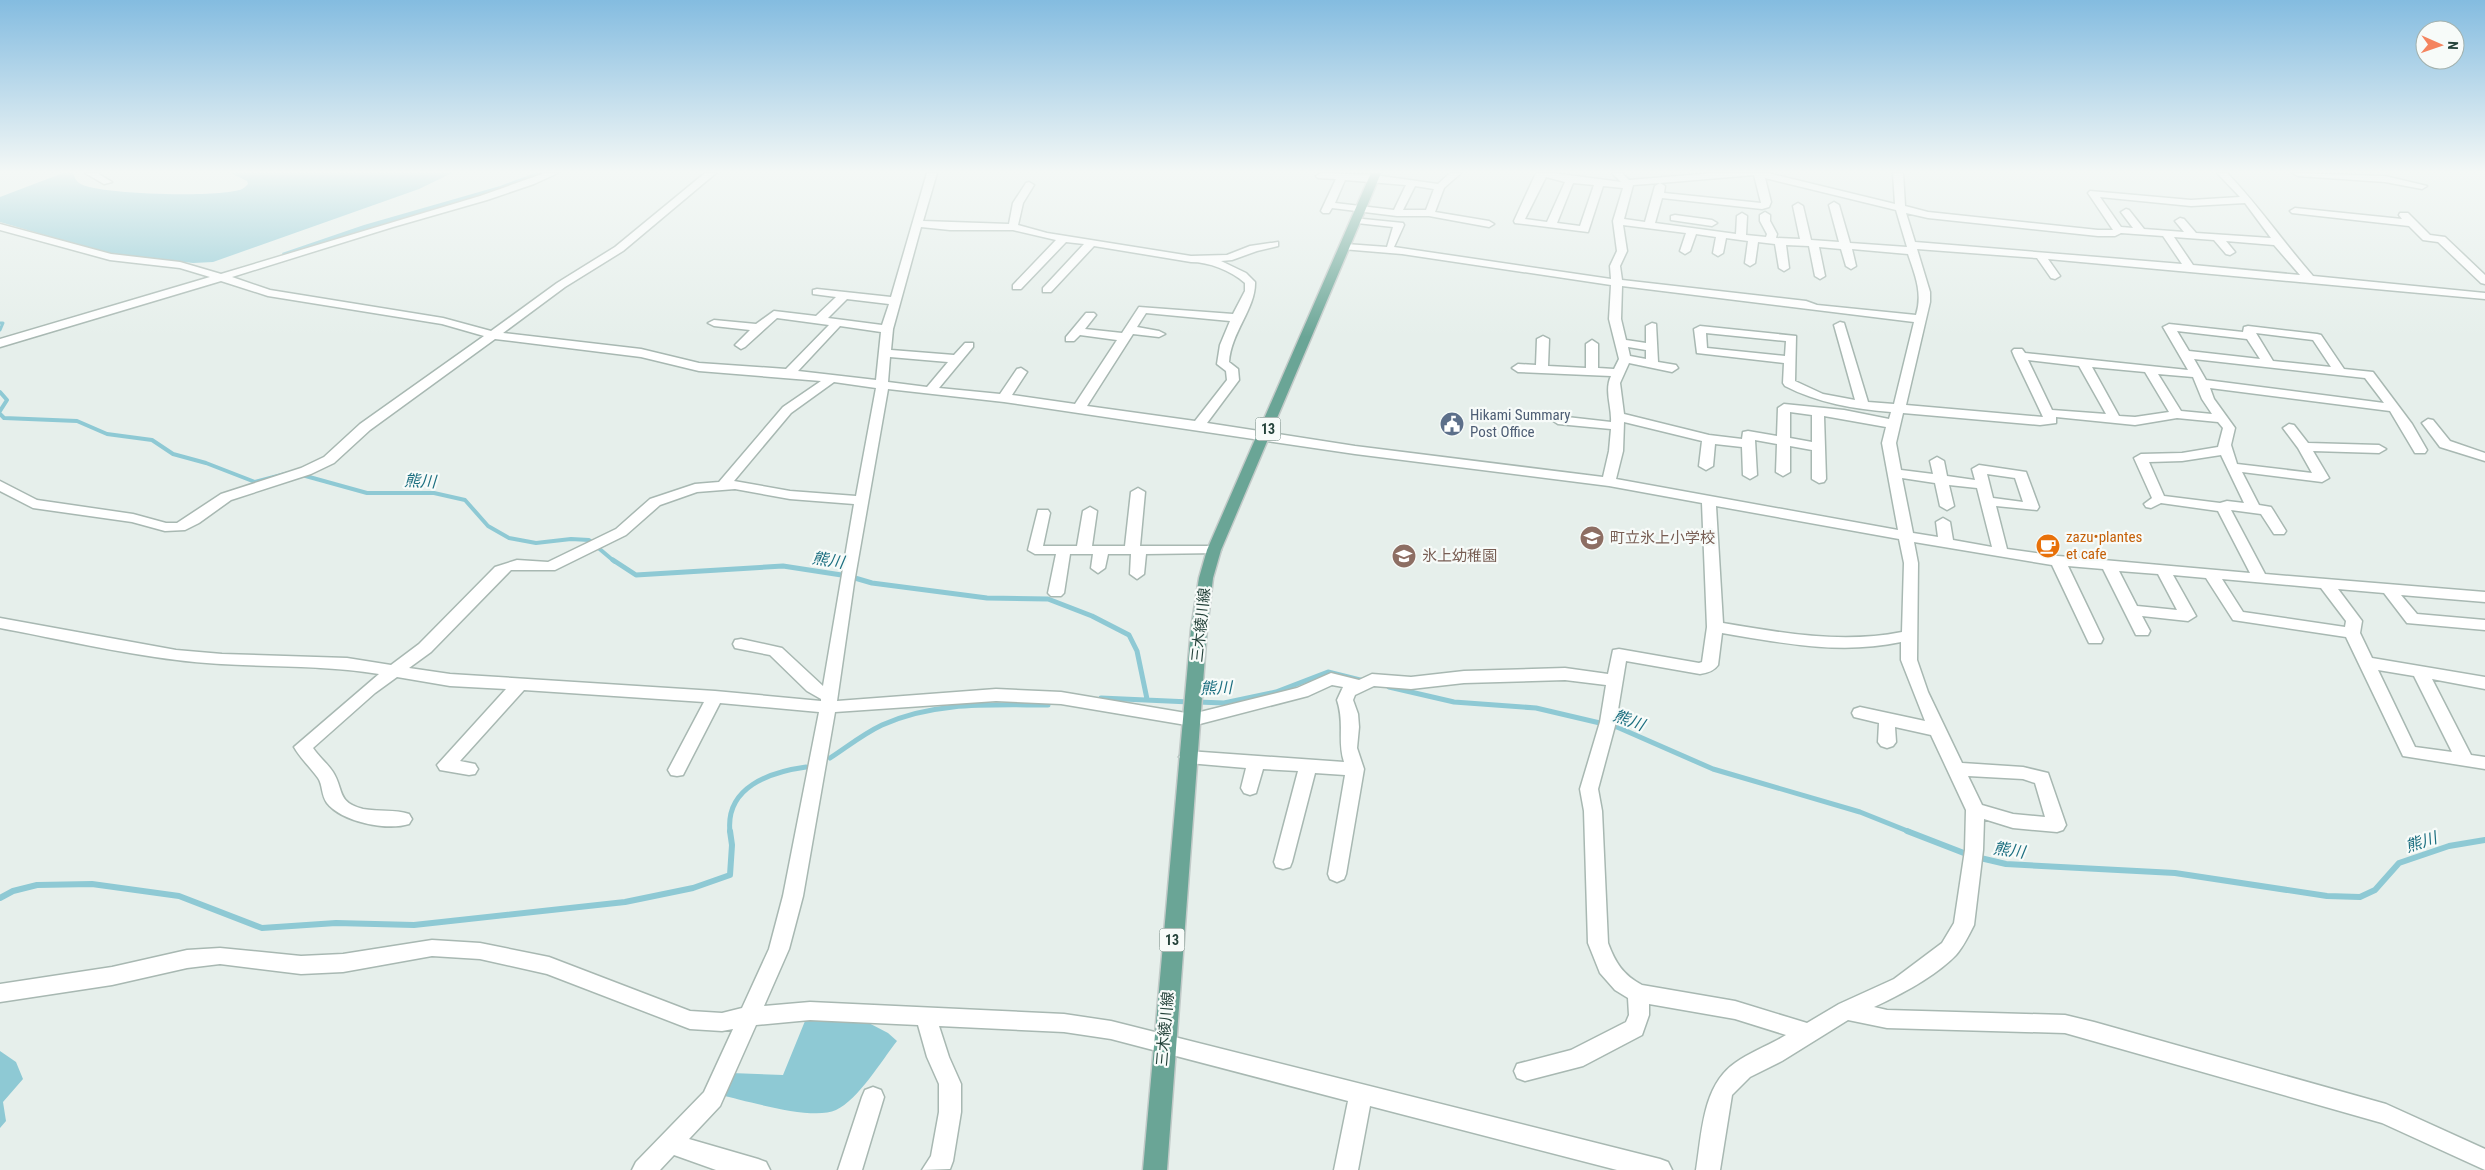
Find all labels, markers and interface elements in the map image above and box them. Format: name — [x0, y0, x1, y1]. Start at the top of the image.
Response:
north arrow — [2415, 20, 2465, 70]
text: N — [2445, 41, 2461, 50]
place label: Hikami Summary Post Office — [1470, 406, 1571, 441]
public building icon: Hikami Summary Post Office — [1439, 411, 1465, 437]
road number: 13 — [1256, 418, 1280, 440]
water label: 熊川 — [404, 471, 438, 491]
school or university icon: 町立氷上小学校 — [1579, 525, 1605, 551]
place label: zazu•plantes et cafe — [2066, 528, 2142, 563]
place label: 町立氷上小学校 — [1610, 529, 1715, 547]
cafe icon: zazu•plantes et cafe — [2035, 533, 2061, 559]
school or university icon: 氷上幼稚園 — [1391, 543, 1417, 569]
place label: 氷上幼稚園 — [1422, 547, 1497, 565]
water label: 熊川 — [811, 548, 847, 572]
street label: 三木綾川線 — [1188, 587, 1214, 663]
water label: 熊川 — [1200, 678, 1234, 698]
water label: 熊川 — [1611, 706, 1649, 735]
water label: 熊川 — [2403, 827, 2441, 856]
water label: 熊川 — [1992, 838, 2028, 862]
road number: 13 — [1160, 928, 1184, 952]
street label: 三木綾川線 — [1153, 991, 1177, 1067]

